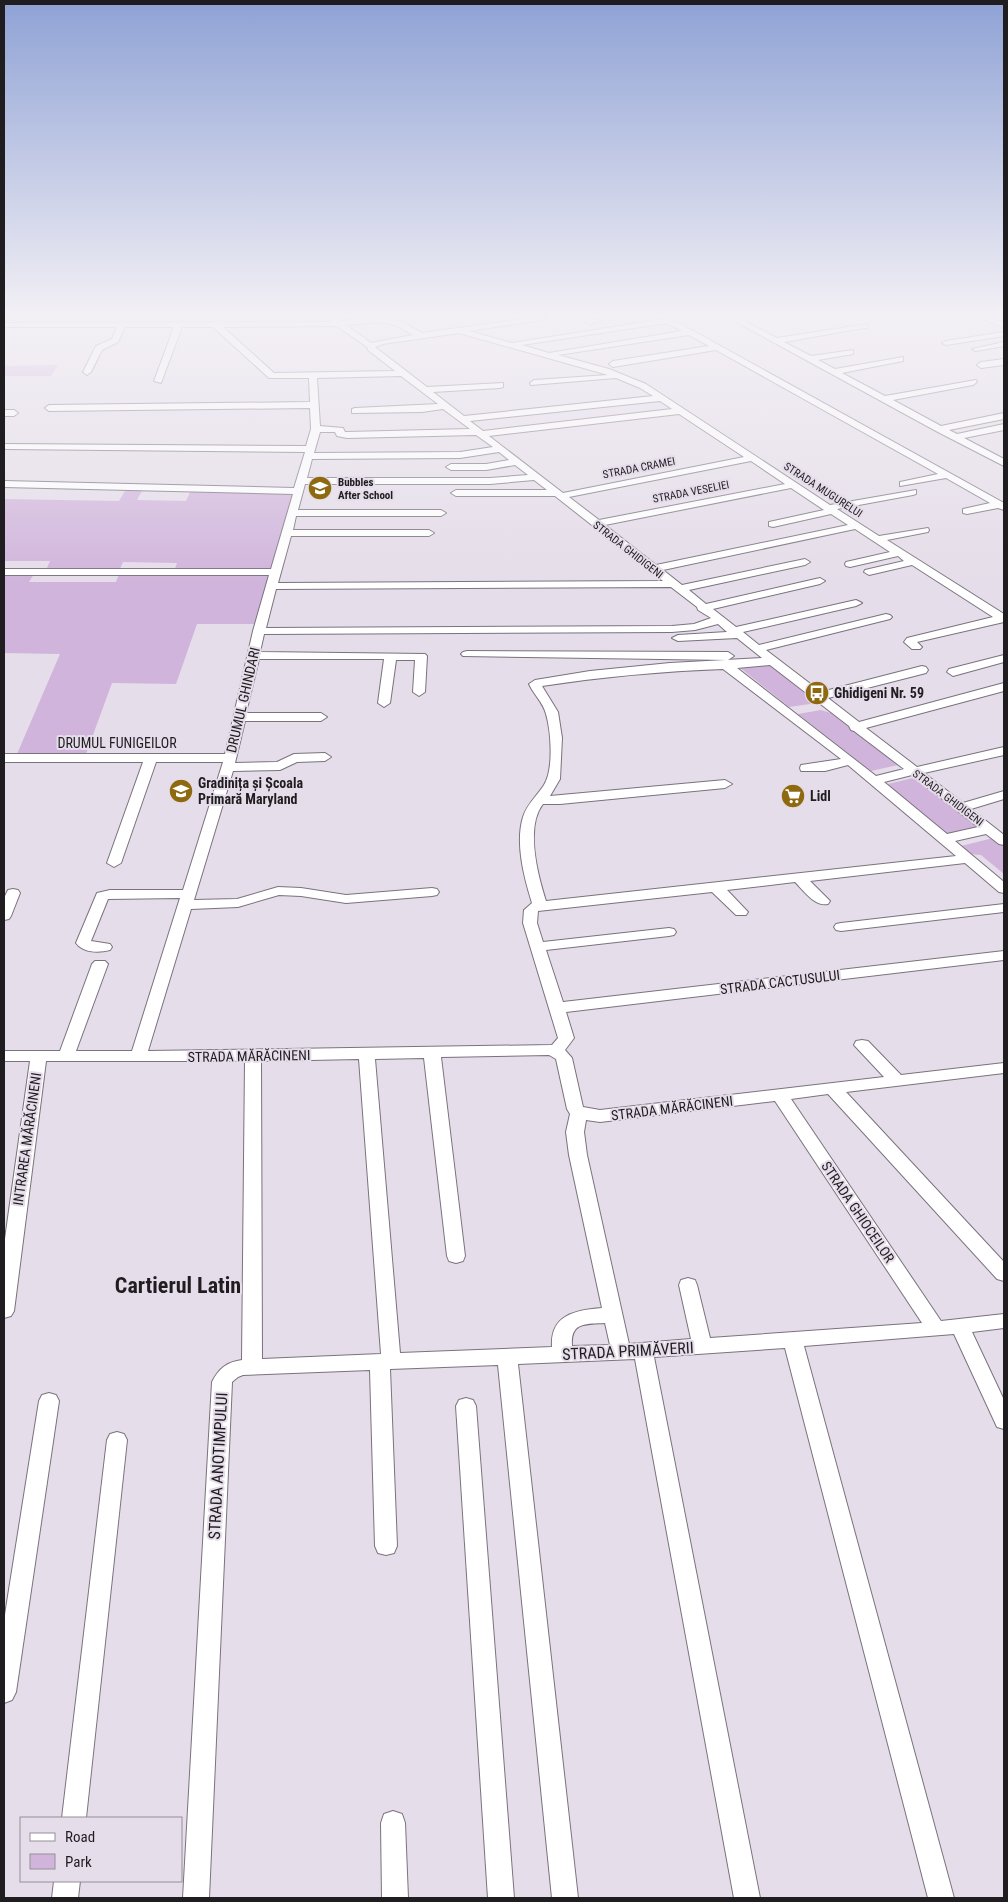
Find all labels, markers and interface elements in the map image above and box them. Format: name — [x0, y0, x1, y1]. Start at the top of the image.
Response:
street label: STRADA CRAMEI — [602, 455, 676, 481]
street label: STRADA MUGURELUI — [781, 460, 865, 520]
school or university icon: Bubbles After School — [307, 475, 333, 501]
place label: Bubbles After School — [338, 476, 393, 502]
street label: STRADA VESELIEI — [652, 478, 730, 506]
street label: STRADA GHIDIGENI — [590, 519, 666, 581]
street label: DRUMUL GHINDARI — [223, 646, 263, 754]
bus stop icon: Ghidigeni Nr. 59 — [804, 680, 830, 706]
place label: Ghidigeni Nr. 59 — [834, 685, 924, 701]
street label: DRUMUL FUNIGEILOR — [57, 735, 177, 751]
street label: STRADA GHIDIGENI — [910, 767, 986, 829]
place label: Gradinița și Școala Primară Maryland — [198, 775, 303, 807]
school or university icon: Gradinița și Școala Primară Maryland — [168, 778, 194, 804]
supermarket icon: Lidl — [780, 783, 806, 809]
place label: Lidl — [810, 788, 831, 804]
street label: STRADA CACTUSULUI — [719, 967, 841, 997]
street label: STRADA MĂRĂCINENI — [188, 1047, 310, 1065]
street label: INTRAREA MĂRĂCINENI — [10, 1072, 44, 1206]
street label: STRADA MĂRĂCINENI — [610, 1093, 734, 1123]
street label: STRADA GHIOCEILOR — [818, 1158, 898, 1266]
district label: Cartierul Latin — [115, 1273, 241, 1298]
street label: STRADA PRIMĂVERII — [562, 1338, 694, 1364]
street label: STRADA ANOTIMPULUI — [205, 1392, 231, 1540]
legend — [20, 1817, 182, 1882]
text: Road — [65, 1828, 95, 1846]
text: Park — [65, 1853, 92, 1871]

